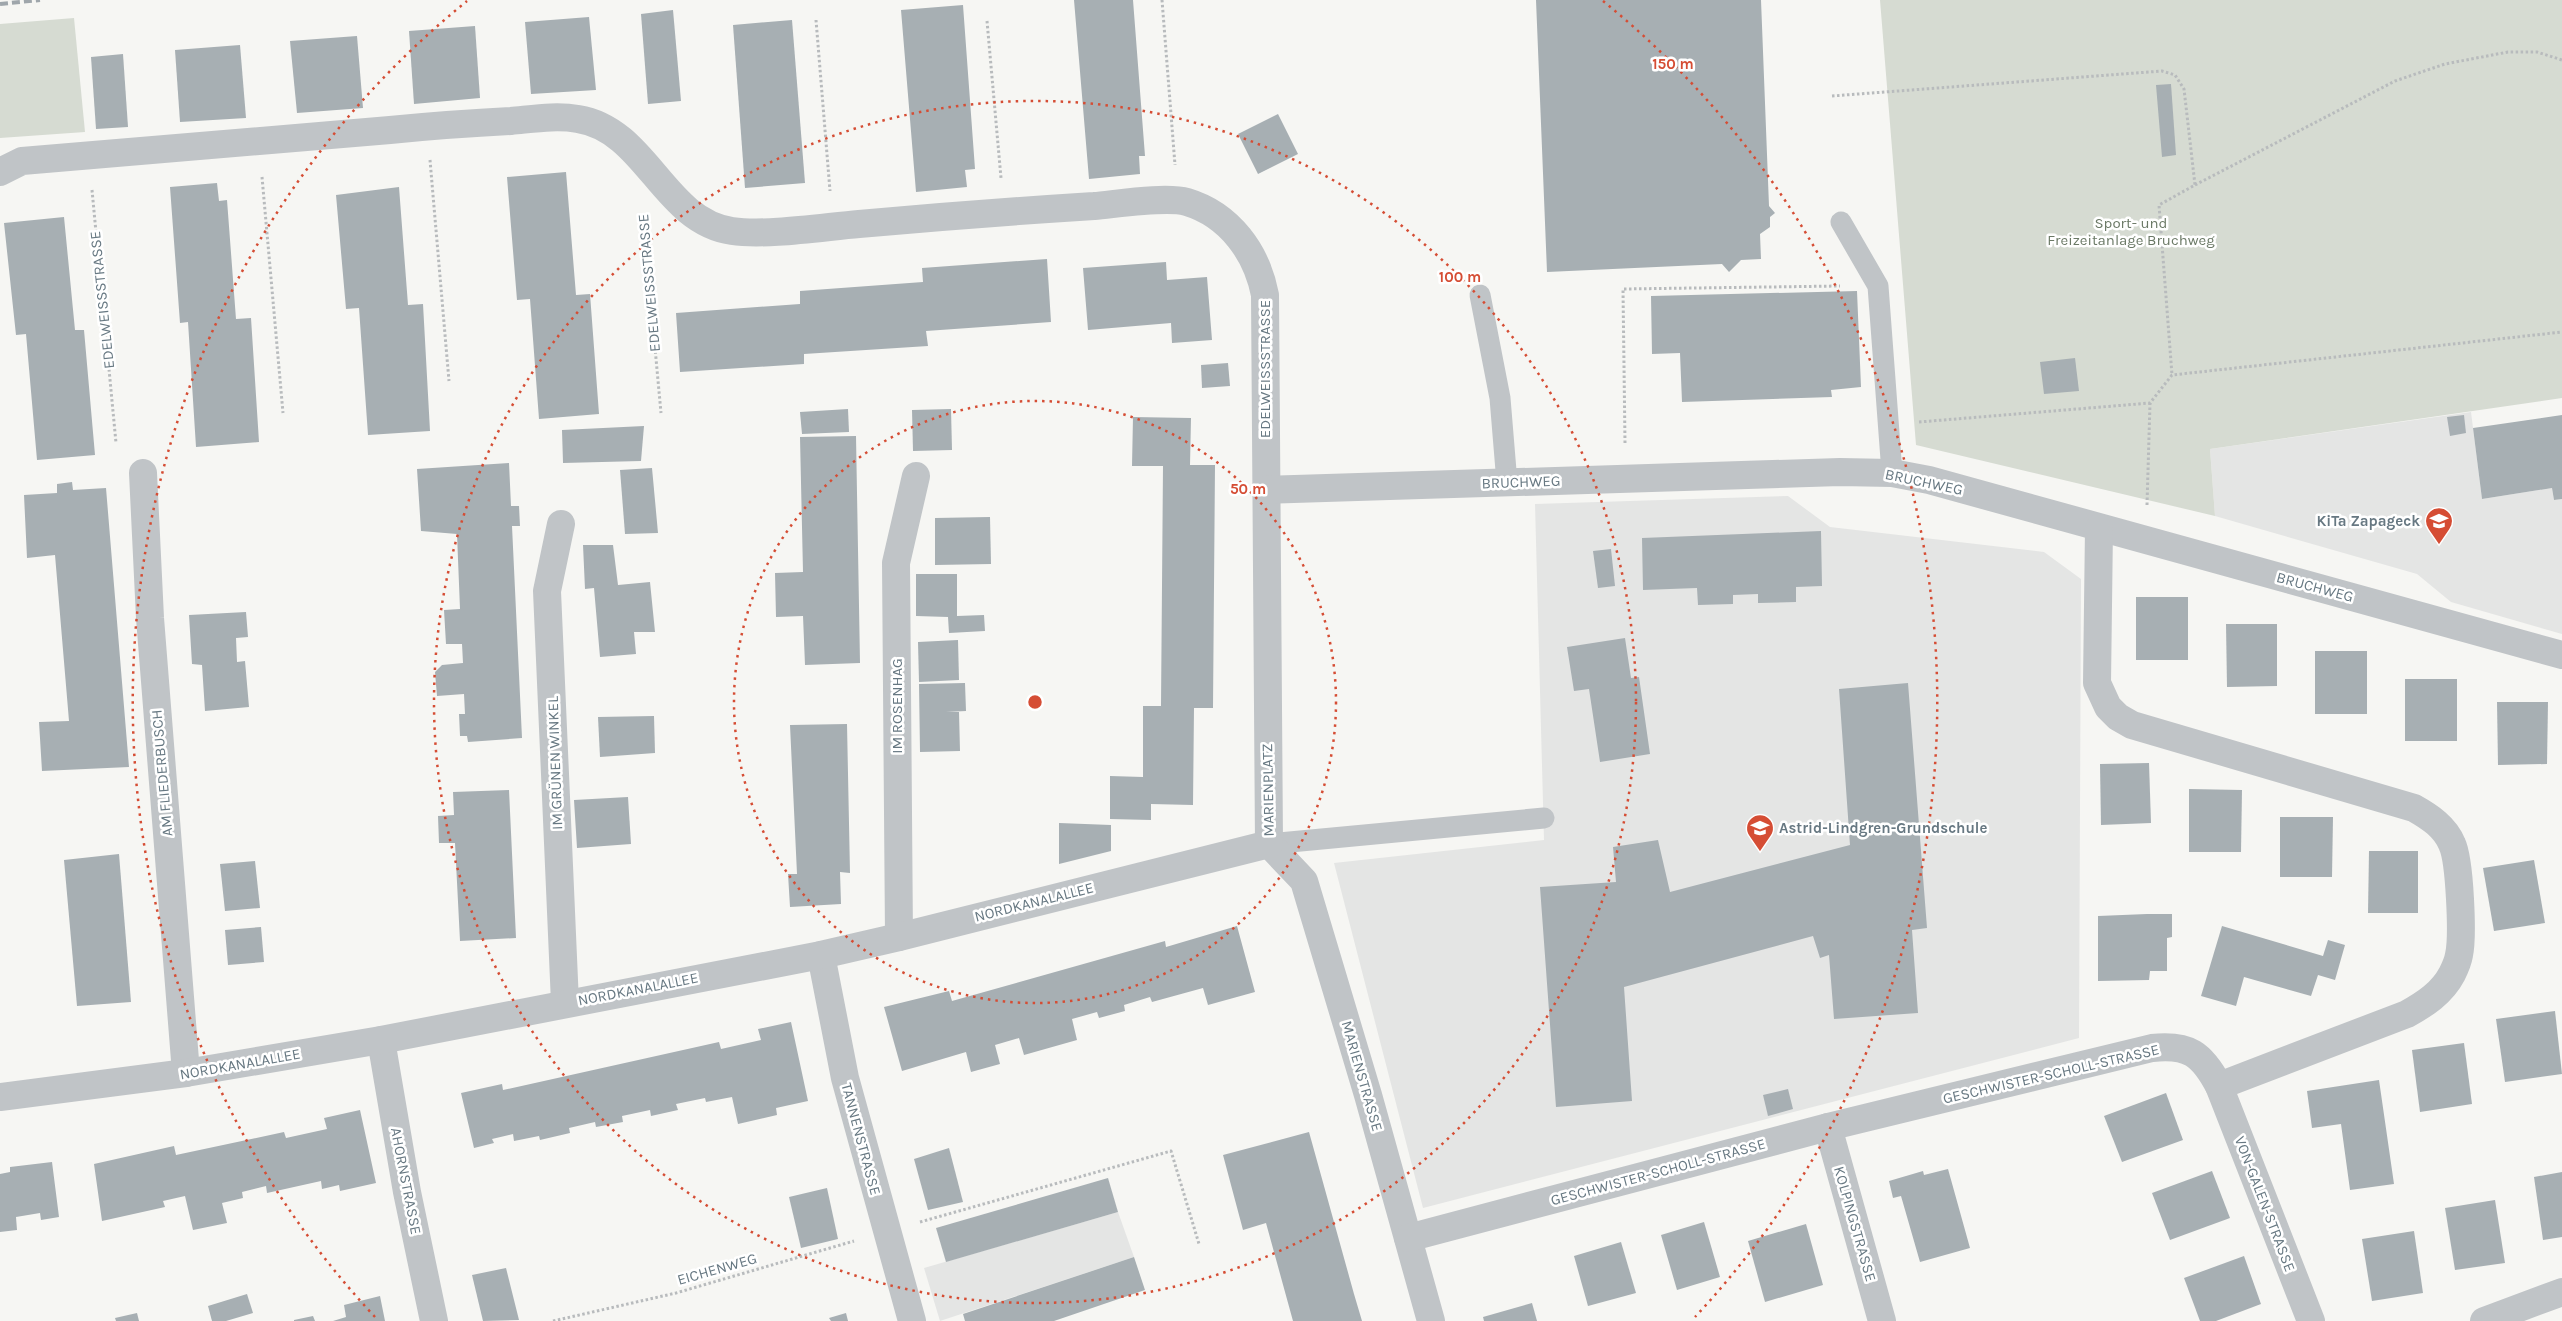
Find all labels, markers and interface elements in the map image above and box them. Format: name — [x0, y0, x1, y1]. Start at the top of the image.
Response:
text: 150 m — [1652, 55, 1694, 73]
street label: EDELWEISSSTRASSE — [634, 213, 664, 353]
park label: Sport- und Freizeitanlage Bruchweg — [2047, 214, 2215, 249]
street label: EDELWEISSSTRASSE — [86, 230, 118, 370]
text: 100 m — [1439, 268, 1481, 286]
street label: EDELWEISSSTRASSE — [1256, 300, 1274, 438]
street label: BRUCHWEG — [1883, 465, 1965, 499]
street label: BRUCHWEG — [1481, 472, 1561, 492]
text: 50 m — [1230, 480, 1266, 498]
school or university icon: KiTa Zapageck — [2424, 506, 2454, 545]
place label: KiTa Zapageck — [2317, 512, 2420, 530]
street label: BRUCHWEG — [2275, 568, 2355, 606]
street label: IM ROSENHAG — [888, 658, 906, 754]
centre of rings — [1026, 693, 1044, 711]
street label: IM GRÜNEN WINKEL — [544, 696, 566, 830]
street label: AM FLIEDERBUSCH — [147, 709, 177, 837]
street label: MARIENPLATZ — [1258, 743, 1278, 837]
school or university icon: Astrid-Lindgren-Grundschule — [1745, 813, 1775, 852]
place label: Astrid-Lindgren-Grundschule — [1779, 819, 1987, 837]
street label: NORDKANALALLEE — [973, 878, 1095, 926]
street label: NORDKANALALLEE — [576, 969, 700, 1009]
street label: MARIENSTRASSE — [1338, 1019, 1386, 1133]
street label: GESCHWISTER-SCHOLL-STRASSE — [1941, 1040, 2161, 1108]
street label: NORDKANALALLEE — [178, 1045, 302, 1083]
street label: TANNENSTRASSE — [837, 1081, 885, 1197]
street label: AHORNSTRASSE — [387, 1126, 425, 1236]
street label: VON-GALEN-STRASSE — [2231, 1134, 2299, 1274]
street label: GESCHWISTER-SCHOLL-STRASSE — [1549, 1135, 1767, 1209]
street label: KOLPINGSTRASSE — [1830, 1164, 1880, 1284]
street label: EICHENWEG — [675, 1249, 759, 1289]

